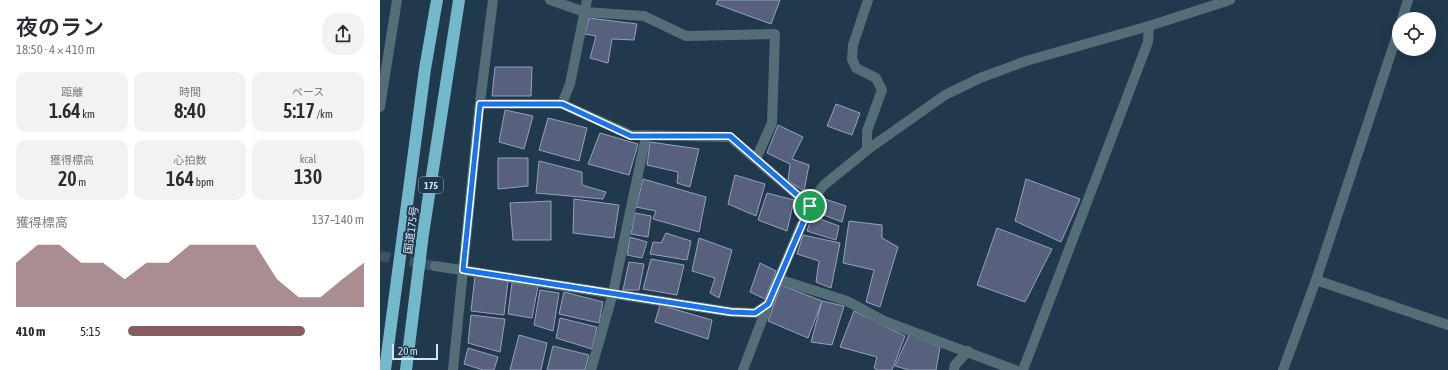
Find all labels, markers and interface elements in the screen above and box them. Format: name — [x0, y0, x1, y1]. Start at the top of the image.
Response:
map controls — [1392, 12, 1436, 56]
button: locate — [1392, 12, 1436, 56]
button: share — [322, 13, 364, 55]
text: 夜のラン — [16, 14, 104, 40]
text: 18:50 · 4 × 410 m — [16, 42, 95, 57]
text: 距離 — [61, 86, 83, 98]
text: 時間 — [179, 86, 201, 98]
text: ペース — [292, 86, 324, 98]
text: 1.64 — [49, 99, 81, 122]
text: 8:40 — [174, 99, 206, 122]
text: 5:17 — [283, 99, 315, 122]
text: km — [81, 108, 95, 120]
text: /km — [315, 108, 333, 120]
text: kcal — [300, 153, 316, 165]
text: 獲得標高 — [50, 154, 94, 166]
text: 心拍数 — [174, 154, 207, 166]
text: 130 — [294, 165, 322, 188]
text: 20 — [58, 167, 77, 190]
text: 164 — [166, 167, 194, 190]
text: m — [77, 176, 86, 188]
text: bpm — [194, 176, 214, 188]
road number: 175 — [419, 177, 443, 193]
pin — [793, 189, 827, 223]
icon: arrive — [799, 195, 821, 217]
street label: 国道175号 — [402, 205, 420, 255]
text: 137–140 m — [312, 212, 364, 227]
text: 獲得標高 — [16, 215, 68, 230]
text: 410 m — [16, 324, 45, 339]
text: 5:15 — [80, 324, 101, 339]
scale bar — [392, 342, 438, 361]
text: 20 m — [398, 345, 418, 357]

